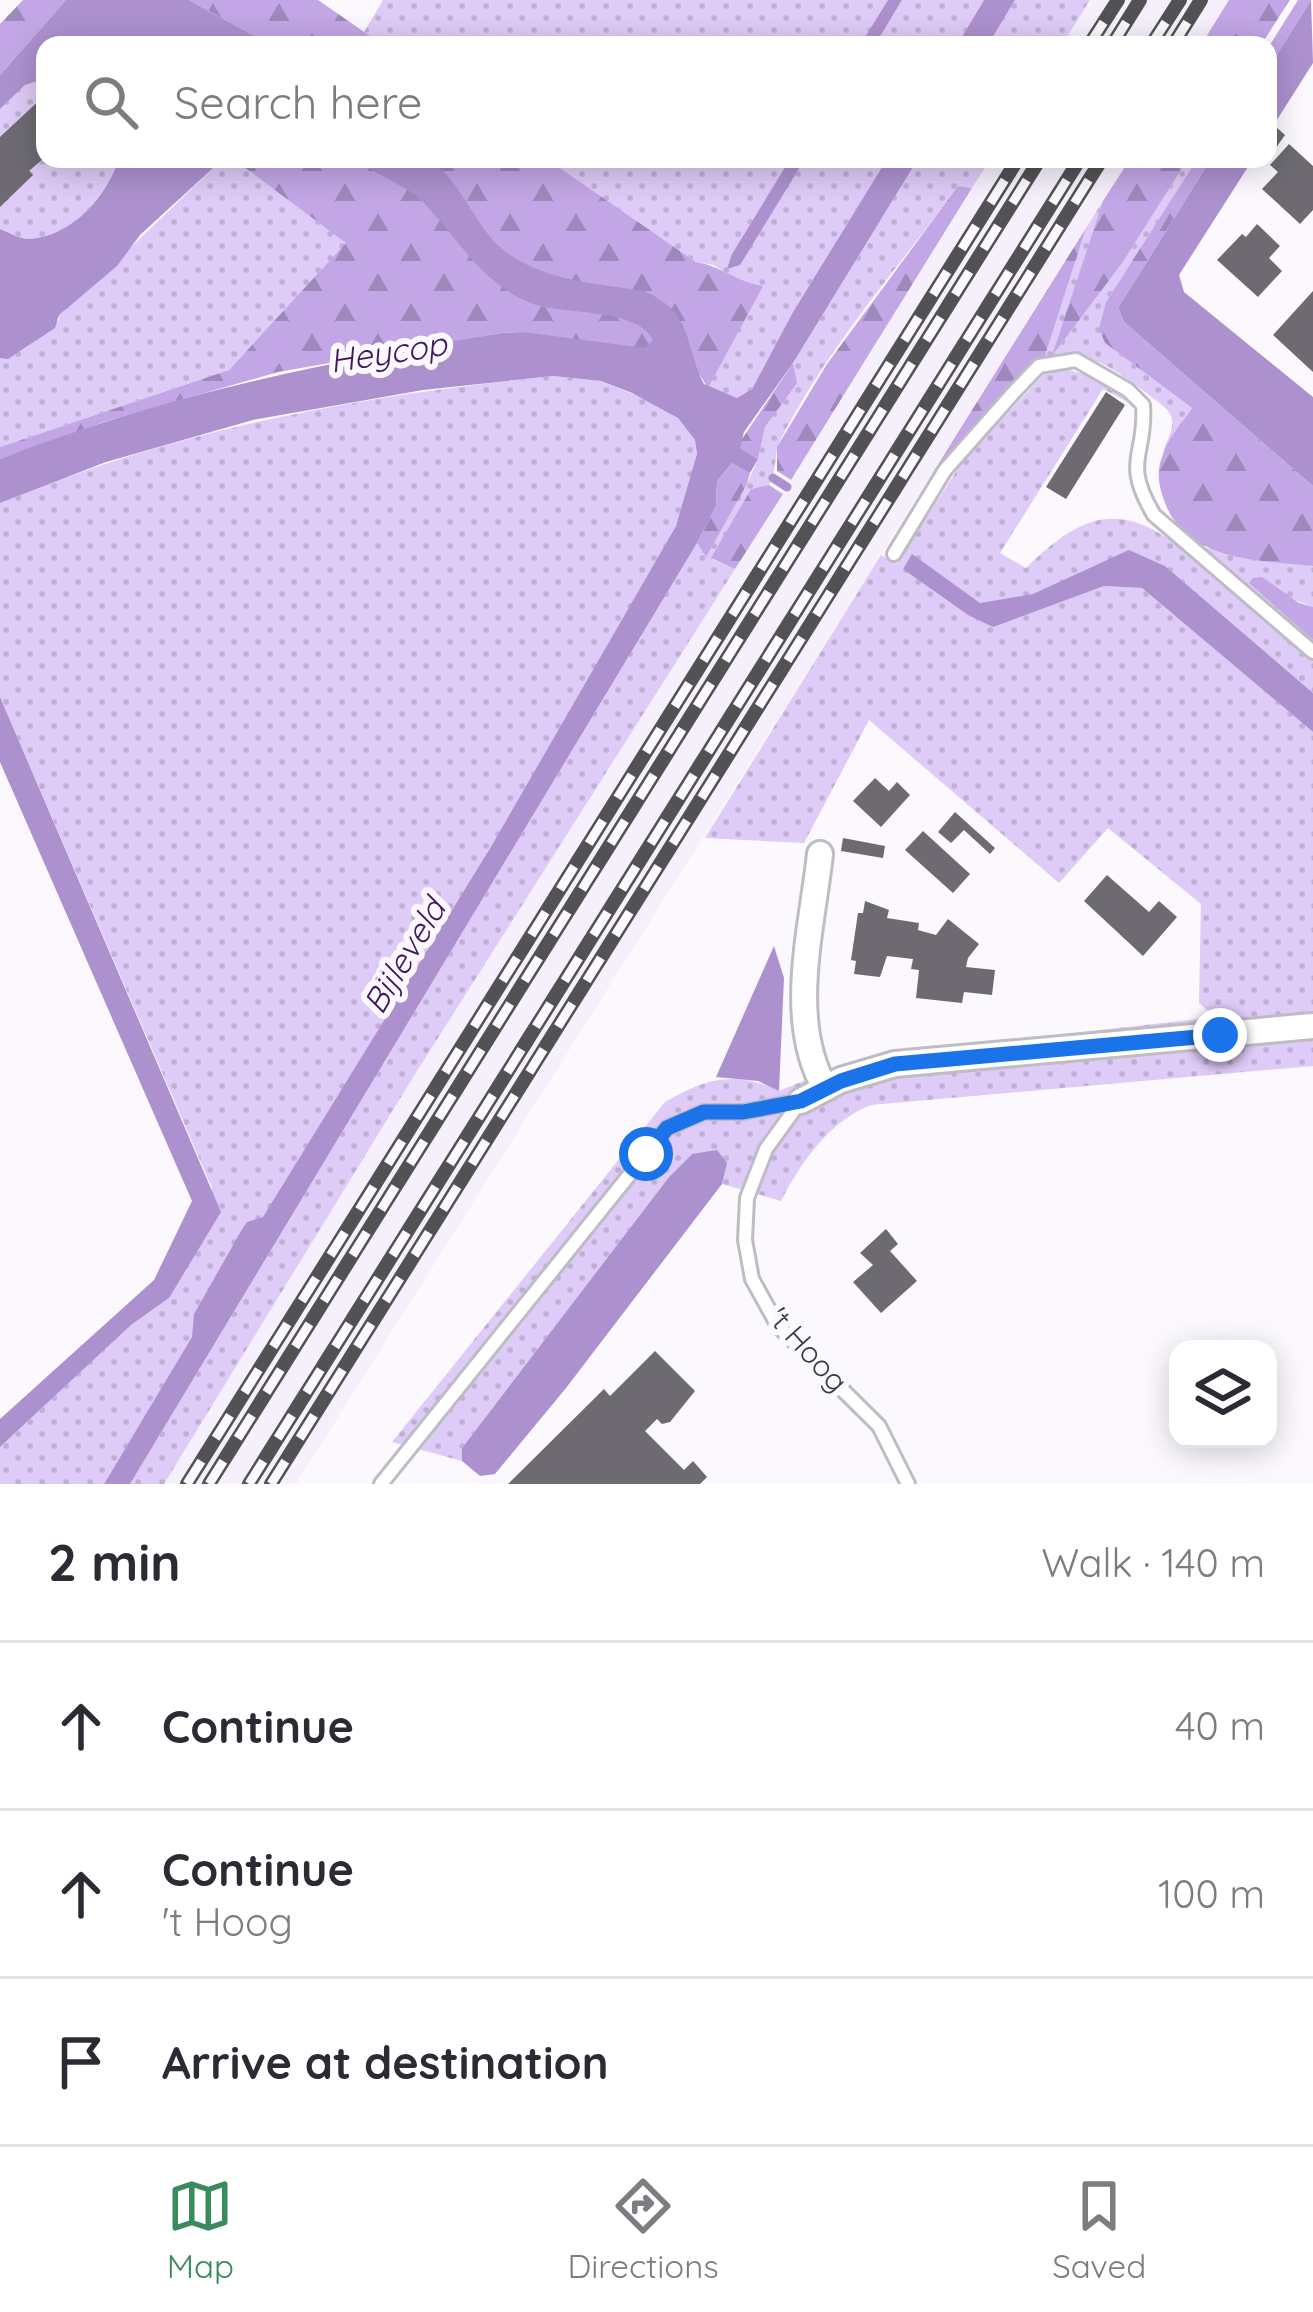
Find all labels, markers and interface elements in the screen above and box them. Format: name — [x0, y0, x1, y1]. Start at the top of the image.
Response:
search box — [36, 36, 1277, 168]
icon: search — [78, 69, 144, 135]
text: Search here — [174, 74, 422, 130]
water label: Heycop — [327, 322, 451, 381]
water label: Bijleveld — [353, 888, 456, 1020]
route end — [1193, 1008, 1247, 1062]
route start — [619, 1127, 673, 1181]
street label: 't Hoog — [761, 1299, 857, 1399]
map controls — [1169, 1340, 1277, 1448]
button: layers — [1169, 1340, 1277, 1448]
text: 2 min — [48, 1530, 181, 1594]
text: Walk · 140 m — [1041, 1538, 1265, 1587]
icon: ahead — [48, 1693, 114, 1759]
text: Continue — [162, 1698, 354, 1754]
text: 40 m — [1175, 1701, 1265, 1750]
text: Continue — [162, 1841, 354, 1897]
icon: ahead — [48, 1861, 114, 1927]
text: 100 m — [1158, 1869, 1265, 1918]
text: 't Hoog — [162, 1897, 293, 1946]
icon: arrive — [48, 2029, 114, 2095]
text: Arrive at destination — [162, 2034, 608, 2090]
tab: Map — [167, 2173, 234, 2286]
tab: Directions — [567, 2173, 719, 2286]
tab: Saved — [1052, 2173, 1146, 2286]

